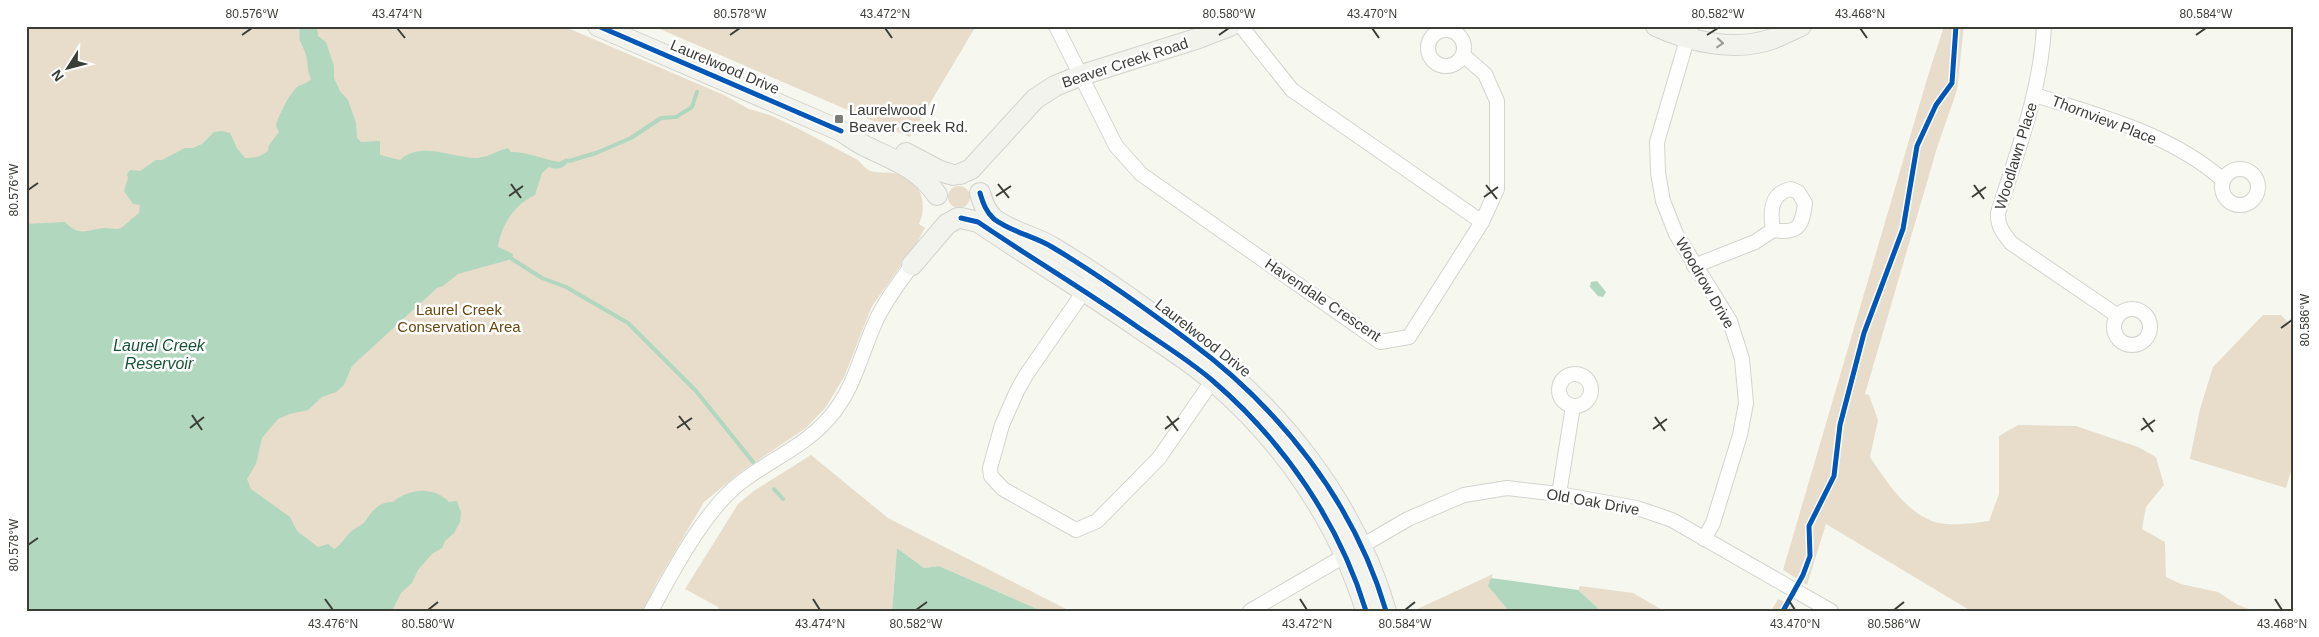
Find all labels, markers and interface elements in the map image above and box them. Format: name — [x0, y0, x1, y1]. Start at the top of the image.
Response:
text: 80.576°W — [226, 7, 279, 21]
text: 43.474°N — [372, 7, 422, 21]
text: 80.578°W — [714, 7, 767, 21]
text: 43.472°N — [860, 7, 910, 21]
text: 80.580°W — [1203, 7, 1256, 21]
text: 43.470°N — [1347, 7, 1397, 21]
text: 80.582°W — [1692, 7, 1745, 21]
text: 43.468°N — [1835, 7, 1885, 21]
text: 80.584°W — [2180, 7, 2233, 21]
street label: Beaver Creek Road — [1060, 34, 1190, 91]
street label: Laurelwood Drive — [668, 36, 782, 97]
one-way arrow — [1716, 37, 1724, 48]
north arrow — [42, 42, 92, 92]
text: N — [48, 67, 67, 84]
street label: Thornview Place — [2049, 92, 2159, 147]
street label: Woodlawn Place — [1991, 100, 2040, 212]
place label: Laurelwood / Beaver Creek Rd. — [849, 101, 968, 135]
marker: Laurelwood / Beaver Creek Rd. — [833, 113, 845, 125]
text: 80.576°W — [7, 163, 21, 216]
street label: Woodrow Drive — [1673, 234, 1738, 331]
street label: Havendale Crescent — [1262, 255, 1385, 345]
text: 80.586°W — [2298, 293, 2312, 346]
street label: Laurelwood Drive — [1152, 295, 1255, 380]
park label: Laurel Creek Conservation Area — [397, 301, 521, 335]
water label: Laurel Creek Reservoir — [113, 337, 206, 372]
street label: Old Oak Drive — [1545, 485, 1641, 518]
text: 80.578°W — [7, 518, 21, 571]
text: 43.476°N — [308, 617, 358, 631]
text: 80.580°W — [402, 617, 455, 631]
text: 43.474°N — [795, 617, 845, 631]
text: 80.582°W — [890, 617, 943, 631]
text: 43.472°N — [1282, 617, 1332, 631]
text: 80.584°W — [1379, 617, 1432, 631]
text: 43.470°N — [1770, 617, 1820, 631]
text: 80.586°W — [1868, 617, 1921, 631]
text: 43.468°N — [2257, 617, 2307, 631]

